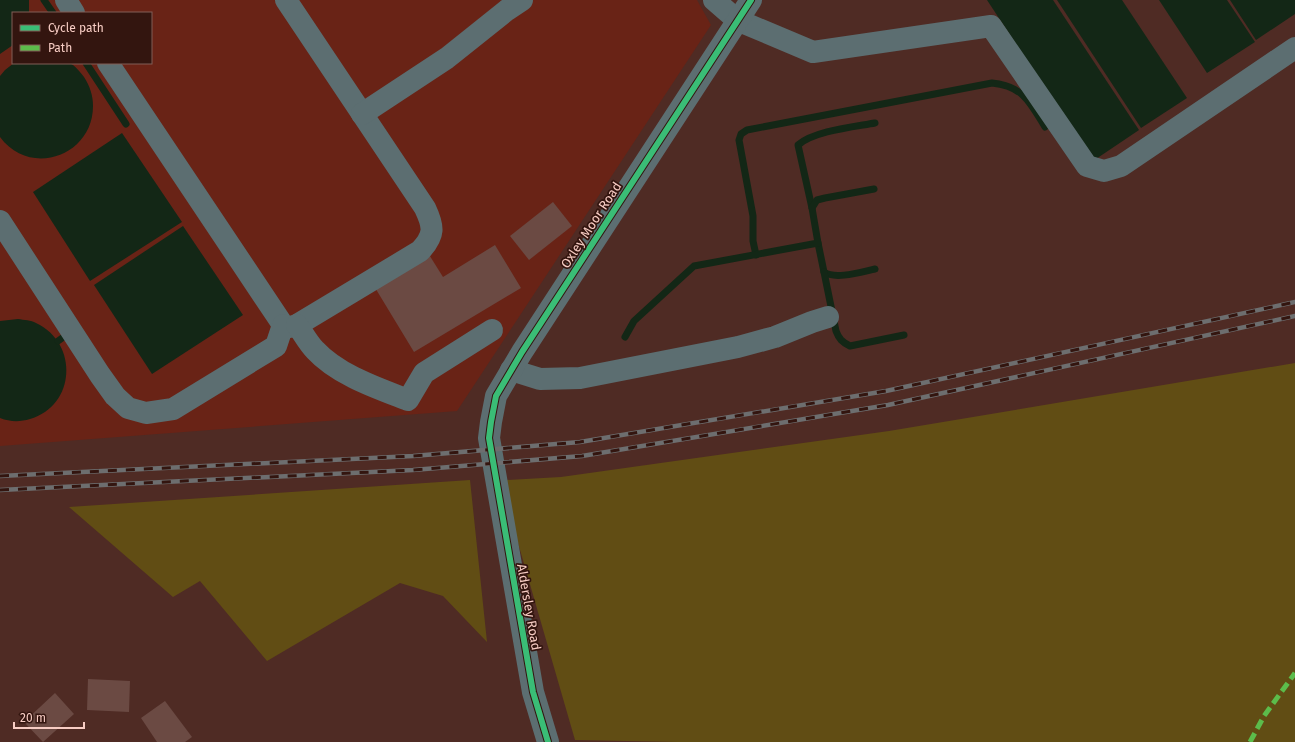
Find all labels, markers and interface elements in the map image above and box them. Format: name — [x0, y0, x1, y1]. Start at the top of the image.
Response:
legend — [12, 12, 152, 64]
text: Cycle path — [48, 21, 104, 35]
text: Path — [48, 41, 72, 55]
street label: Oxley Moor Road — [558, 179, 624, 271]
street label: Aldersley Road — [514, 563, 544, 651]
scale bar — [14, 704, 84, 730]
text: 20 m — [20, 711, 46, 725]

